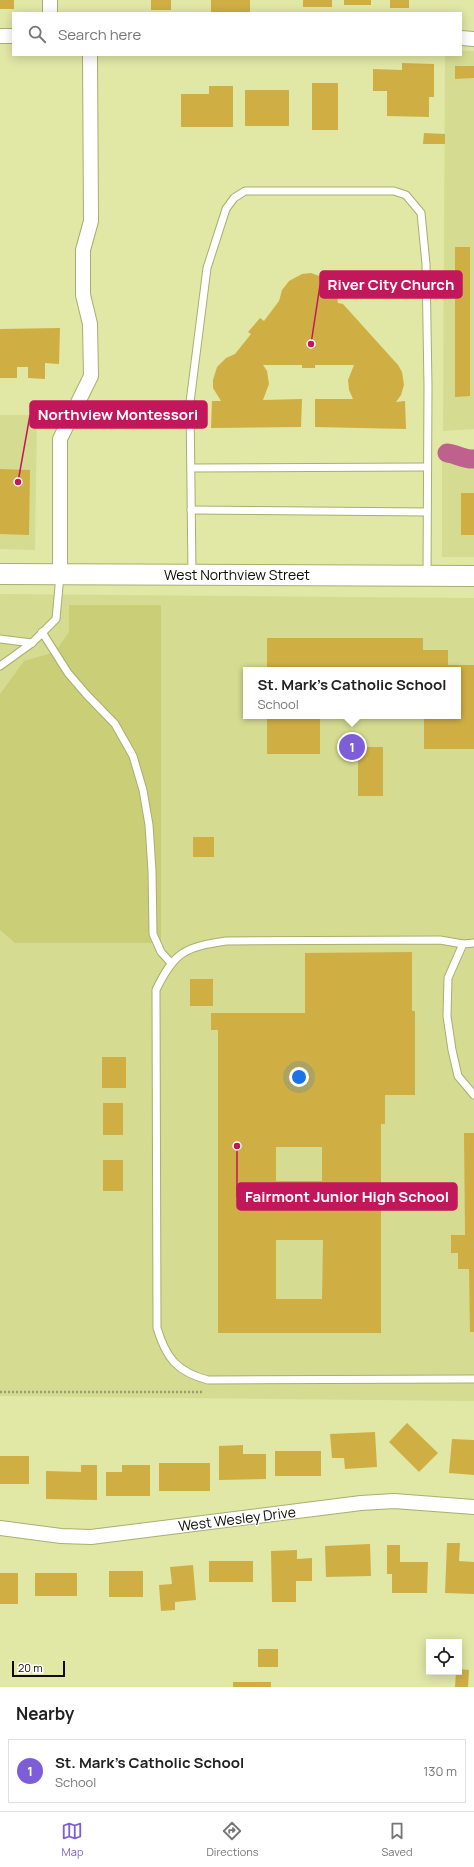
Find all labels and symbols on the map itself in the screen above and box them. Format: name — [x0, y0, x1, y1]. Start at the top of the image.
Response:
callout: River City Church — [320, 271, 462, 298]
text: River City Church — [328, 274, 454, 295]
callout: Northview Montessori — [30, 401, 207, 428]
text: Northview Montessori — [38, 404, 198, 425]
street label: West Northview Street — [164, 565, 310, 584]
pin: 1 — [339, 732, 365, 762]
your location — [289, 1067, 309, 1087]
callout: Fairmont Junior High School — [237, 1183, 457, 1210]
text: Fairmont Junior High School — [245, 1186, 449, 1207]
street label: West Wesley Drive — [177, 1502, 297, 1535]
scale bar — [12, 1659, 65, 1678]

